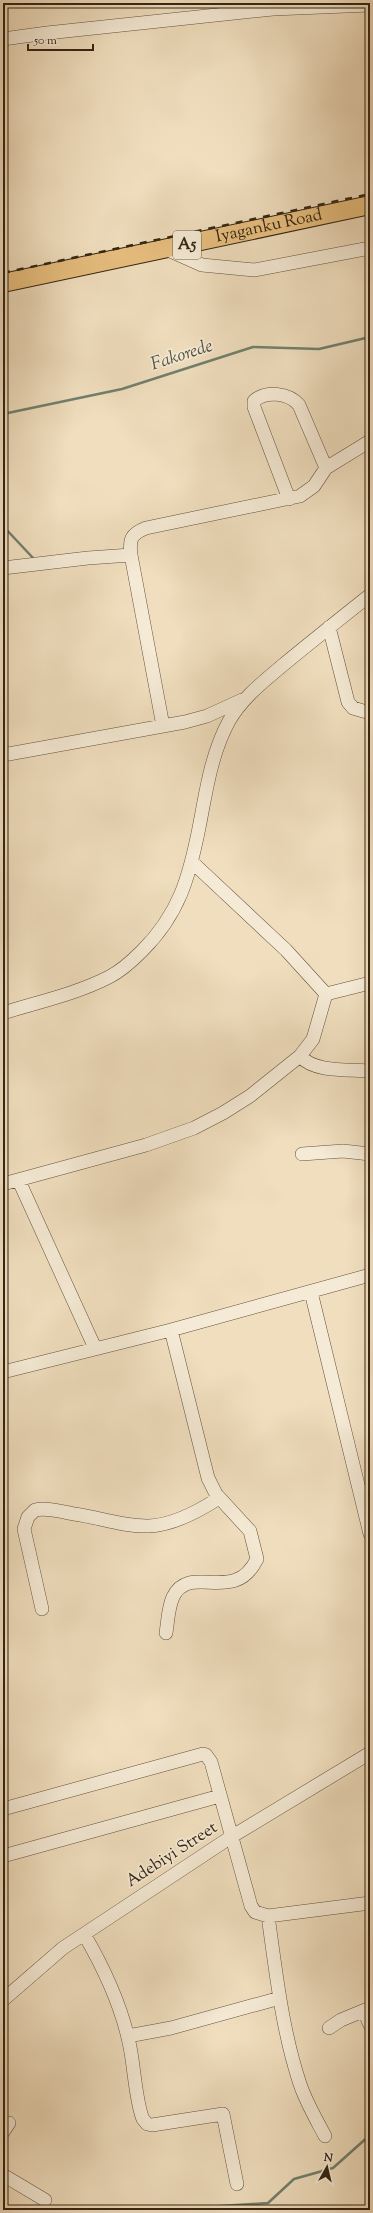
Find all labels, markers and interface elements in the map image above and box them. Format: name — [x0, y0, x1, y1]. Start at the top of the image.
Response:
scale bar — [28, 26, 93, 52]
text: 50 m — [33, 32, 57, 50]
street label: Iyaganku Road — [214, 203, 325, 249]
road number: A5 — [173, 231, 201, 259]
water label: Fakorede — [148, 334, 216, 378]
street label: Adebiyi Street — [121, 1816, 223, 1894]
north arrow — [307, 2147, 347, 2187]
text: N — [322, 2149, 334, 2167]

